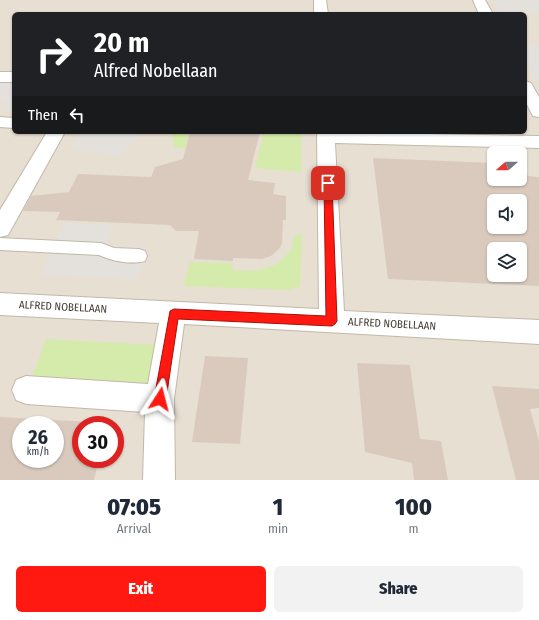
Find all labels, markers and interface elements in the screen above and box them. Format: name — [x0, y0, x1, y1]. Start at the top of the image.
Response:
text: 20 m — [94, 26, 149, 59]
icon: right — [28, 28, 80, 80]
text: Alfred Nobellaan — [94, 60, 218, 82]
icon: left — [66, 104, 88, 126]
text: Then — [28, 106, 58, 124]
north arrow — [487, 146, 527, 186]
map controls — [487, 146, 527, 282]
pin — [311, 166, 345, 200]
icon: arrive — [317, 172, 339, 194]
button: sound — [487, 194, 527, 234]
button: layers — [487, 242, 527, 282]
street label: ALFRED NOBELLAAN — [19, 298, 107, 316]
street label: ALFRED NOBELLAAN — [348, 315, 436, 333]
position arrow — [139, 378, 181, 420]
speed limit sign: 30 — [72, 416, 124, 468]
text: 26 — [28, 425, 48, 449]
text: km/h — [27, 446, 49, 458]
text: 07:05 — [107, 493, 161, 521]
text: 1 — [273, 493, 283, 521]
text: 100 — [395, 493, 432, 521]
text: Arrival — [117, 521, 151, 536]
text: min — [268, 521, 288, 536]
text: m — [409, 521, 419, 536]
button: Exit — [16, 566, 266, 612]
button: Share — [274, 566, 523, 612]

